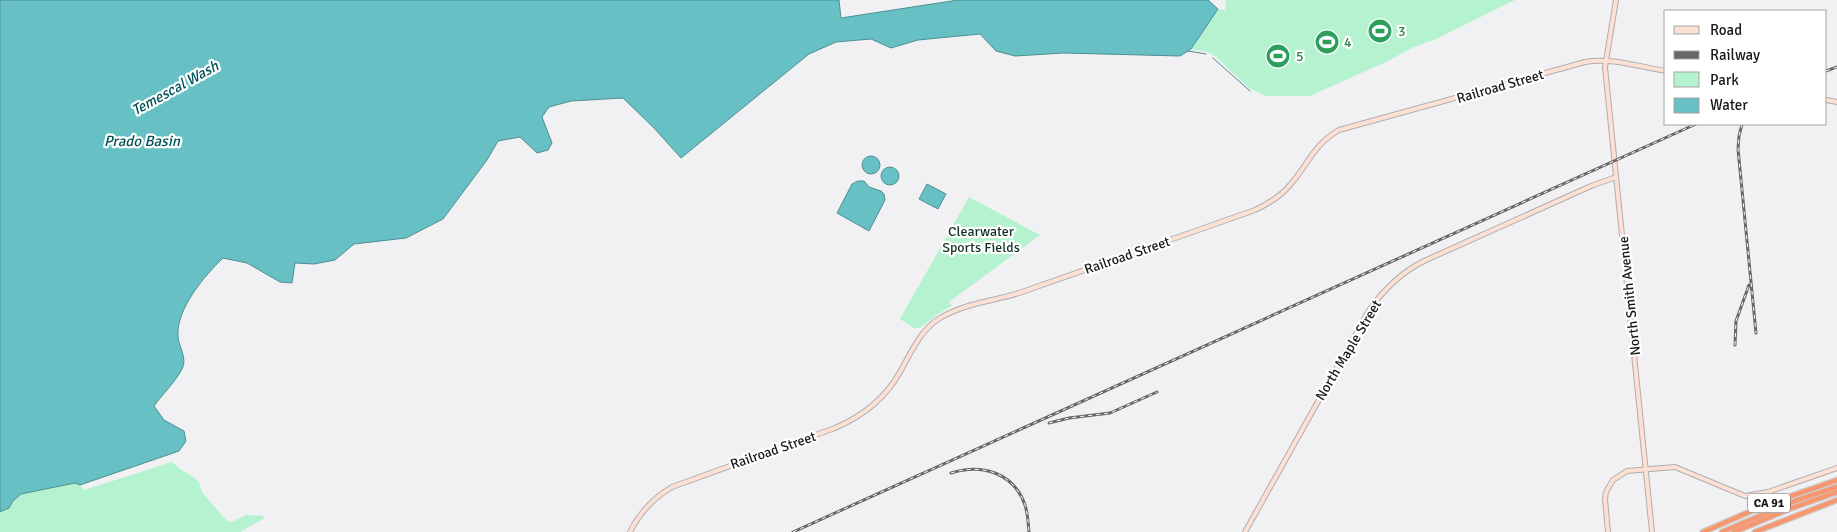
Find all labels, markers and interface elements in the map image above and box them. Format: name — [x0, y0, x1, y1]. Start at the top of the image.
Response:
legend — [1664, 10, 1827, 125]
sports icon: 3 — [1367, 18, 1393, 44]
text: Road — [1710, 21, 1742, 39]
place label: 3 — [1398, 23, 1406, 40]
sports icon: 4 — [1314, 29, 1340, 55]
place label: 4 — [1344, 34, 1352, 51]
sports icon: 5 — [1265, 43, 1291, 69]
text: Railway — [1710, 46, 1760, 64]
place label: 5 — [1296, 48, 1304, 65]
water label: Temescal Wash — [128, 56, 222, 119]
street label: Railroad Street — [1455, 66, 1546, 107]
text: Park — [1710, 71, 1739, 89]
text: Water — [1710, 96, 1748, 114]
water label: Prado Basin — [104, 132, 181, 150]
park label: Clearwater Sports Fields — [942, 223, 1020, 256]
street label: Railroad Street — [1082, 233, 1172, 278]
street label: North Smith Avenue — [1615, 235, 1644, 356]
street label: North Maple Street — [1312, 297, 1385, 404]
street label: Railroad Street — [728, 428, 818, 473]
road number: CA 91 — [1748, 493, 1790, 512]

